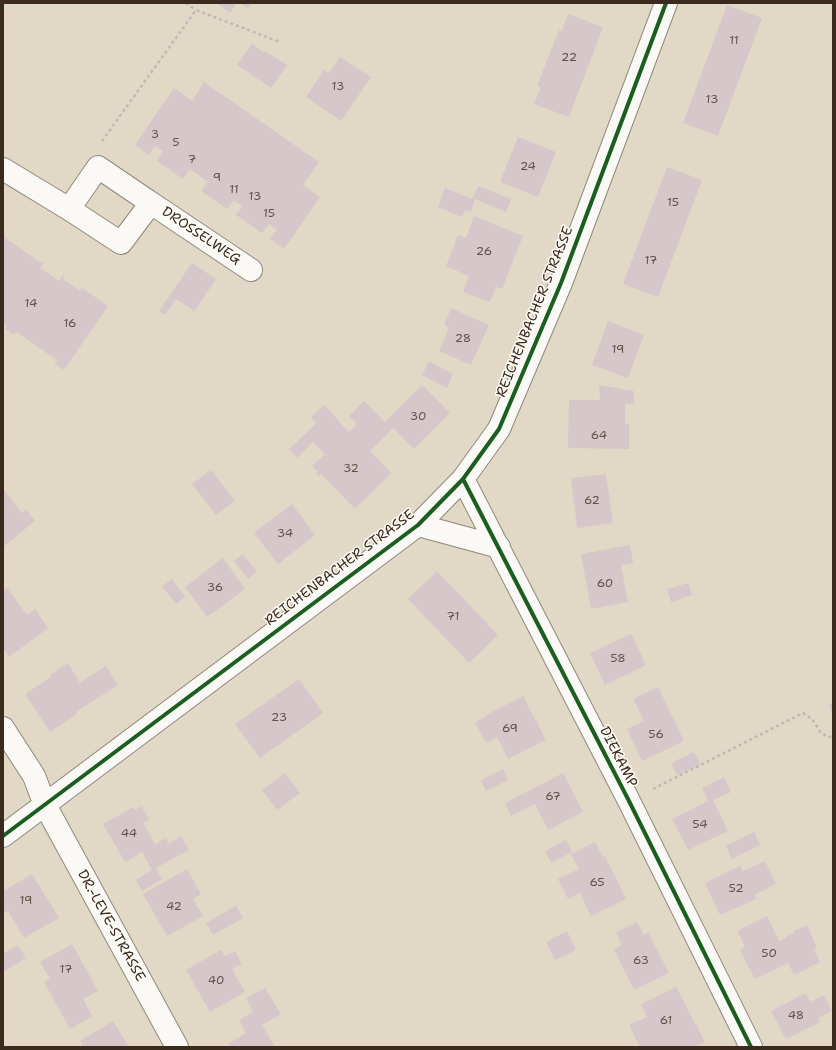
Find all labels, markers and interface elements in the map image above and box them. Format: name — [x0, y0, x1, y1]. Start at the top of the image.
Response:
house number: 11 — [729, 34, 739, 48]
house number: 22 — [561, 51, 577, 65]
house number: 13 — [332, 80, 344, 94]
house number: 13 — [706, 93, 718, 107]
house number: 3 — [151, 128, 159, 142]
house number: 5 — [172, 136, 180, 150]
house number: 7 — [188, 153, 196, 167]
house number: 24 — [520, 160, 536, 174]
house number: 9 — [213, 171, 221, 185]
house number: 11 — [229, 183, 239, 197]
house number: 13 — [249, 190, 261, 204]
house number: 15 — [667, 196, 679, 210]
street label: DROSSELWEG — [158, 203, 244, 269]
house number: 15 — [263, 207, 275, 221]
street label: REICHENBACHER STRASSE — [493, 224, 577, 400]
house number: 26 — [476, 245, 492, 259]
house number: 17 — [645, 254, 657, 268]
house number: 14 — [25, 297, 37, 311]
house number: 16 — [63, 317, 77, 331]
house number: 28 — [455, 332, 471, 346]
house number: 19 — [612, 343, 624, 357]
house number: 30 — [410, 410, 426, 424]
house number: 64 — [591, 429, 607, 443]
house number: 32 — [343, 462, 359, 476]
house number: 62 — [584, 494, 600, 508]
street label: REICHENBACHER STRASSE — [262, 506, 418, 630]
house number: 34 — [277, 527, 293, 541]
house number: 60 — [597, 577, 613, 591]
house number: 36 — [207, 581, 223, 595]
house number: 71 — [447, 610, 459, 624]
house number: 58 — [610, 652, 626, 666]
house number: 23 — [271, 711, 287, 725]
house number: 69 — [502, 722, 518, 736]
street label: DIEKAMP — [596, 724, 640, 790]
house number: 56 — [648, 728, 664, 742]
house number: 67 — [545, 790, 561, 804]
house number: 54 — [692, 818, 708, 832]
house number: 44 — [121, 827, 137, 841]
street label: DR.-LEVE-STRASSE — [73, 867, 149, 985]
house number: 65 — [589, 876, 605, 890]
house number: 52 — [728, 882, 744, 896]
house number: 19 — [20, 894, 32, 908]
house number: 42 — [166, 900, 182, 914]
house number: 50 — [761, 947, 777, 961]
house number: 63 — [633, 954, 649, 968]
house number: 17 — [60, 963, 72, 977]
house number: 40 — [208, 974, 224, 988]
house number: 48 — [788, 1009, 804, 1023]
house number: 61 — [660, 1014, 672, 1028]

